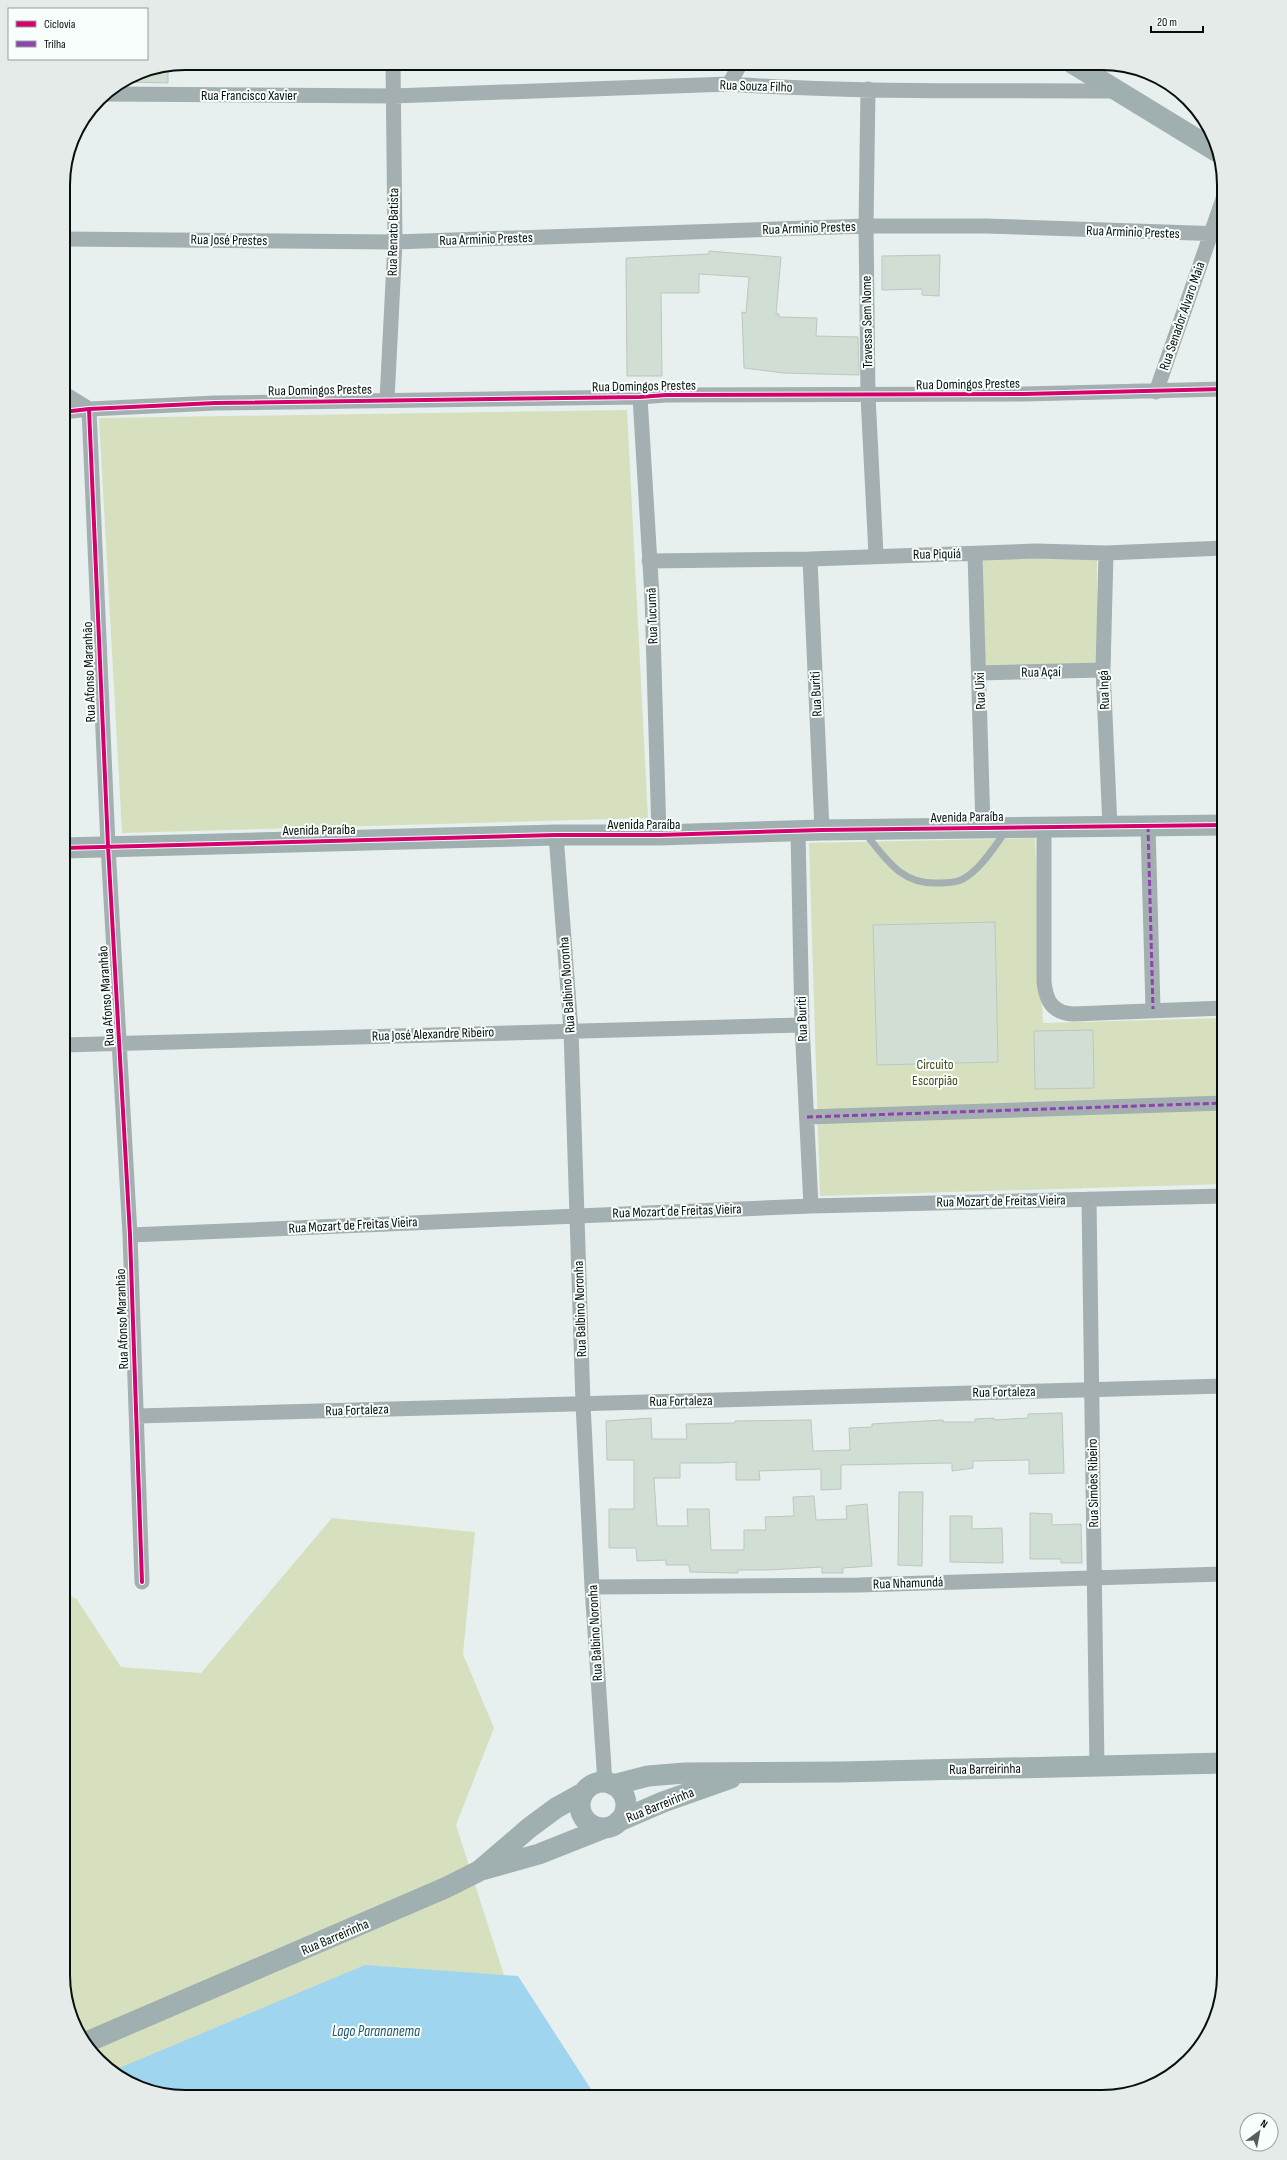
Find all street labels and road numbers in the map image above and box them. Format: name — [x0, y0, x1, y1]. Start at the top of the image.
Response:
street label: Rua Souza Filho — [719, 76, 793, 96]
street label: Rua Francisco Xavier — [201, 87, 297, 104]
street label: Rua Renato Batista — [384, 188, 402, 276]
street label: Rua Arminio Prestes — [762, 218, 856, 238]
street label: Rua Arminio Prestes — [1086, 222, 1180, 242]
street label: Rua Arminio Prestes — [439, 229, 533, 249]
street label: Rua José Prestes — [191, 231, 267, 249]
street label: Rua Senador Alvaro Maia — [1155, 259, 1209, 373]
street label: Travessa Sem Nome — [858, 276, 876, 368]
street label: Rua Domingos Prestes — [916, 375, 1020, 393]
street label: Rua Domingos Prestes — [592, 377, 696, 395]
street label: Rua Domingos Prestes — [268, 381, 372, 399]
street label: Rua Piquiá — [913, 545, 961, 563]
street label: Rua Tucumã — [643, 588, 661, 644]
street label: Rua Afonso Maranhão — [79, 621, 99, 723]
street label: Rua Açaí — [1021, 663, 1061, 681]
street label: Rua Ingá — [1095, 670, 1113, 710]
street label: Rua Buriti — [806, 671, 826, 717]
street label: Rua Uixi — [971, 672, 989, 710]
street label: Avenida Paraíba — [929, 808, 1004, 826]
street label: Avenida Paraíba — [607, 816, 680, 833]
street label: Avenida Paraíba — [281, 821, 356, 839]
street label: Rua Balbino Noronha — [555, 936, 579, 1034]
street label: Rua Afonso Maranhão — [94, 945, 118, 1047]
street label: Rua Buriti — [793, 996, 811, 1042]
street label: Rua José Alexandre Ribeiro — [371, 1023, 495, 1045]
street label: Rua Mozart de Freitas Vieira — [936, 1191, 1066, 1211]
street label: Rua Mozart de Freitas Vieira — [612, 1200, 742, 1222]
street label: Rua Mozart de Freitas Vieira — [288, 1213, 418, 1237]
street label: Rua Balbino Noronha — [570, 1260, 590, 1358]
street label: Rua Afonso Maranhão — [112, 1268, 132, 1370]
street label: Rua Fortaleza — [972, 1383, 1036, 1401]
street label: Rua Fortaleza — [649, 1392, 713, 1410]
street label: Rua Fortaleza — [325, 1400, 389, 1420]
street label: Rua Simões Ribeiro — [1084, 1438, 1102, 1528]
street label: Rua Nhamundá — [872, 1573, 944, 1593]
street label: Rua Balbino Noronha — [584, 1584, 606, 1682]
street label: Rua Barreirinha — [949, 1760, 1021, 1778]
street label: Rua Barreirinha — [624, 1784, 696, 1826]
street label: Rua Barreirinha — [299, 1915, 371, 1959]

